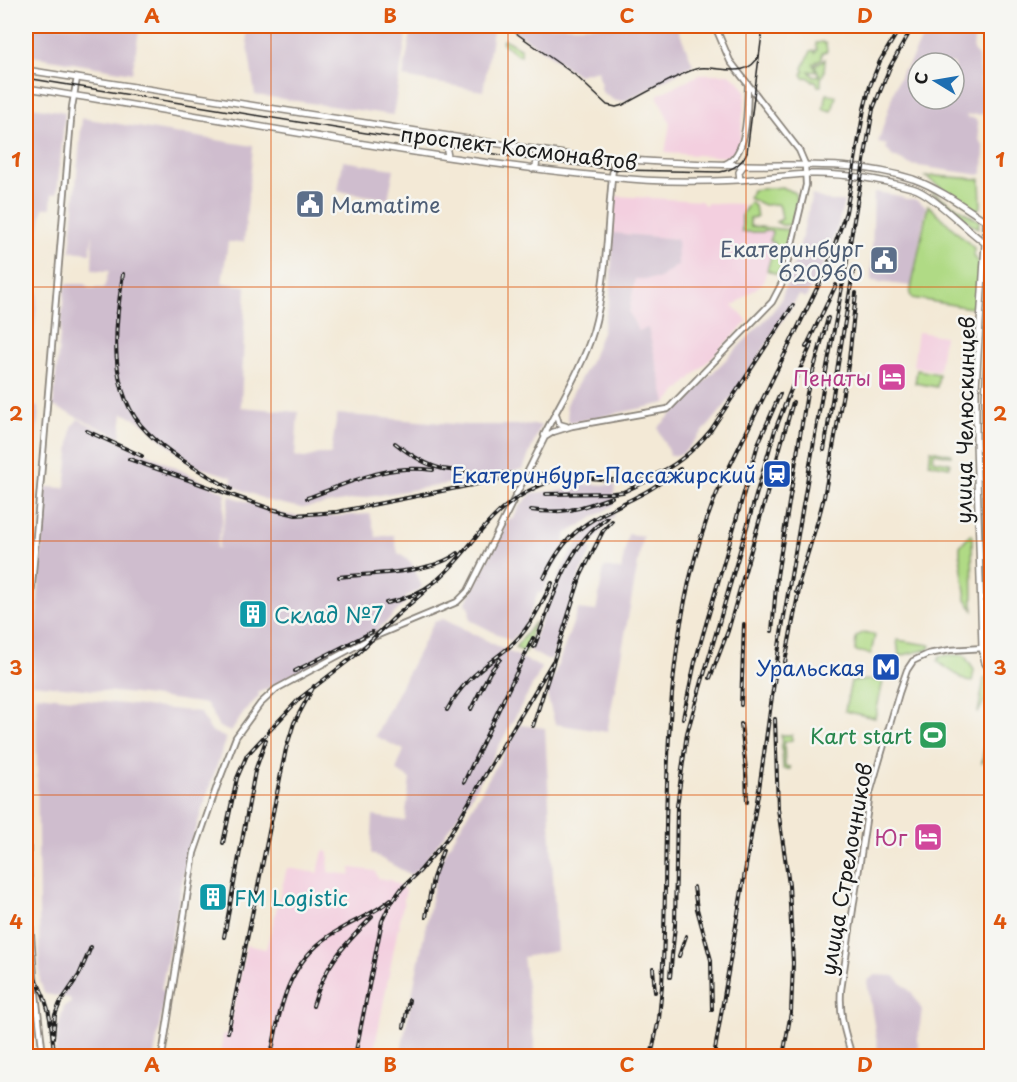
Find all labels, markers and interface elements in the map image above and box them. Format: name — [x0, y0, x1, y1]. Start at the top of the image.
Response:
text: A — [144, 0, 160, 30]
text: B — [383, 0, 397, 30]
text: C — [619, 0, 635, 30]
text: D — [857, 0, 873, 30]
north arrow — [906, 51, 966, 111]
text: С — [907, 70, 933, 86]
street label: проспект Космонавтов — [399, 117, 639, 177]
text: 1 — [11, 144, 21, 174]
text: 1 — [995, 144, 1005, 174]
public building icon: Mamatime — [294, 188, 326, 220]
place label: Mamatime — [331, 188, 440, 220]
place label: Екатеринбург 620960 — [720, 232, 864, 288]
public building icon: Екатеринбург 620960 — [868, 244, 900, 276]
street label: улица Челюскинцев — [946, 316, 982, 524]
place label: Пенаты — [793, 361, 871, 393]
hotel icon: Пенаты — [876, 361, 908, 393]
text: 2 — [9, 398, 23, 428]
text: 2 — [993, 398, 1007, 428]
place label: Екатеринбург-Пассажирский — [452, 458, 756, 490]
station icon: Екатеринбург-Пассажирский — [761, 458, 793, 490]
building icon: Склад №7 — [237, 598, 269, 630]
place label: Склад №7 — [274, 598, 383, 630]
place label: Уральская — [756, 651, 865, 683]
metro station icon: Уральская — [870, 651, 902, 683]
text: 3 — [9, 652, 23, 682]
text: 3 — [993, 652, 1007, 682]
place label: Kart start — [810, 719, 912, 751]
sports icon: Kart start — [917, 719, 949, 751]
street label: улица Стрелочников — [811, 760, 879, 978]
place label: Юг — [875, 821, 908, 853]
hotel icon: Юг — [912, 821, 944, 853]
building icon: FM Logistic — [197, 881, 229, 913]
place label: FM Logistic — [234, 881, 348, 913]
text: 4 — [9, 906, 23, 936]
text: 4 — [993, 906, 1007, 936]
text: A — [144, 1049, 160, 1079]
text: B — [383, 1049, 397, 1079]
text: C — [619, 1049, 635, 1079]
text: D — [857, 1049, 873, 1079]

